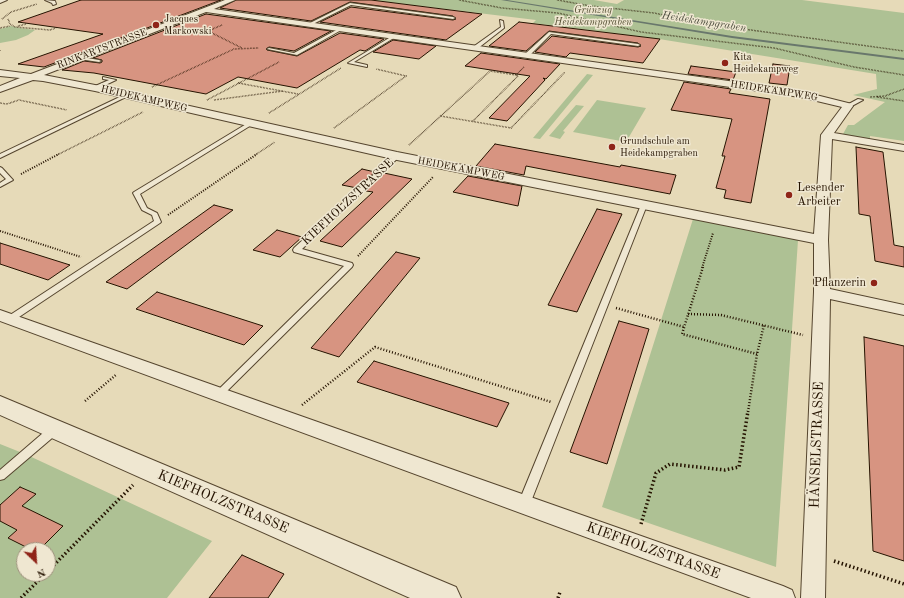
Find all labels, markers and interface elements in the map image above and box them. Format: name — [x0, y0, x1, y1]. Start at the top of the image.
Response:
park label: Grünzug Heidekampgraben — [554, 4, 632, 28]
water label: Heidekampgraben — [661, 9, 747, 35]
place label: Jacques Markowski — [164, 13, 211, 36]
marker: Jacques Markowski — [151, 20, 161, 30]
street label: RINKARTSTRASSE — [55, 26, 149, 72]
place label: Kita Heidekampweg — [733, 51, 798, 74]
marker: Kita Heidekampweg — [720, 58, 730, 68]
street label: HEIDEKAMPWEG — [729, 78, 819, 104]
street label: HEIDEKAMPWEG — [99, 83, 189, 115]
place label: Grundschule am Heidekampgraben — [620, 135, 698, 158]
marker: Grundschule am Heidekampgraben — [607, 142, 617, 152]
street label: HEIDEKAMPWEG — [416, 155, 506, 183]
street label: KIEFHOLZSTRASSE — [299, 156, 397, 248]
place label: Lesender Arbeiter — [797, 181, 844, 209]
marker: Lesender Arbeiter — [784, 190, 794, 200]
place label: Pflanzerin — [814, 276, 866, 290]
marker: Pflanzerin — [869, 278, 879, 288]
street label: HÄNSELSTRASSE — [806, 381, 828, 509]
street label: KIEFHOLZSTRASSE — [155, 467, 291, 537]
street label: KIEFHOLZSTRASSE — [584, 519, 722, 583]
north arrow — [16, 542, 56, 582]
text: N — [35, 566, 47, 579]

